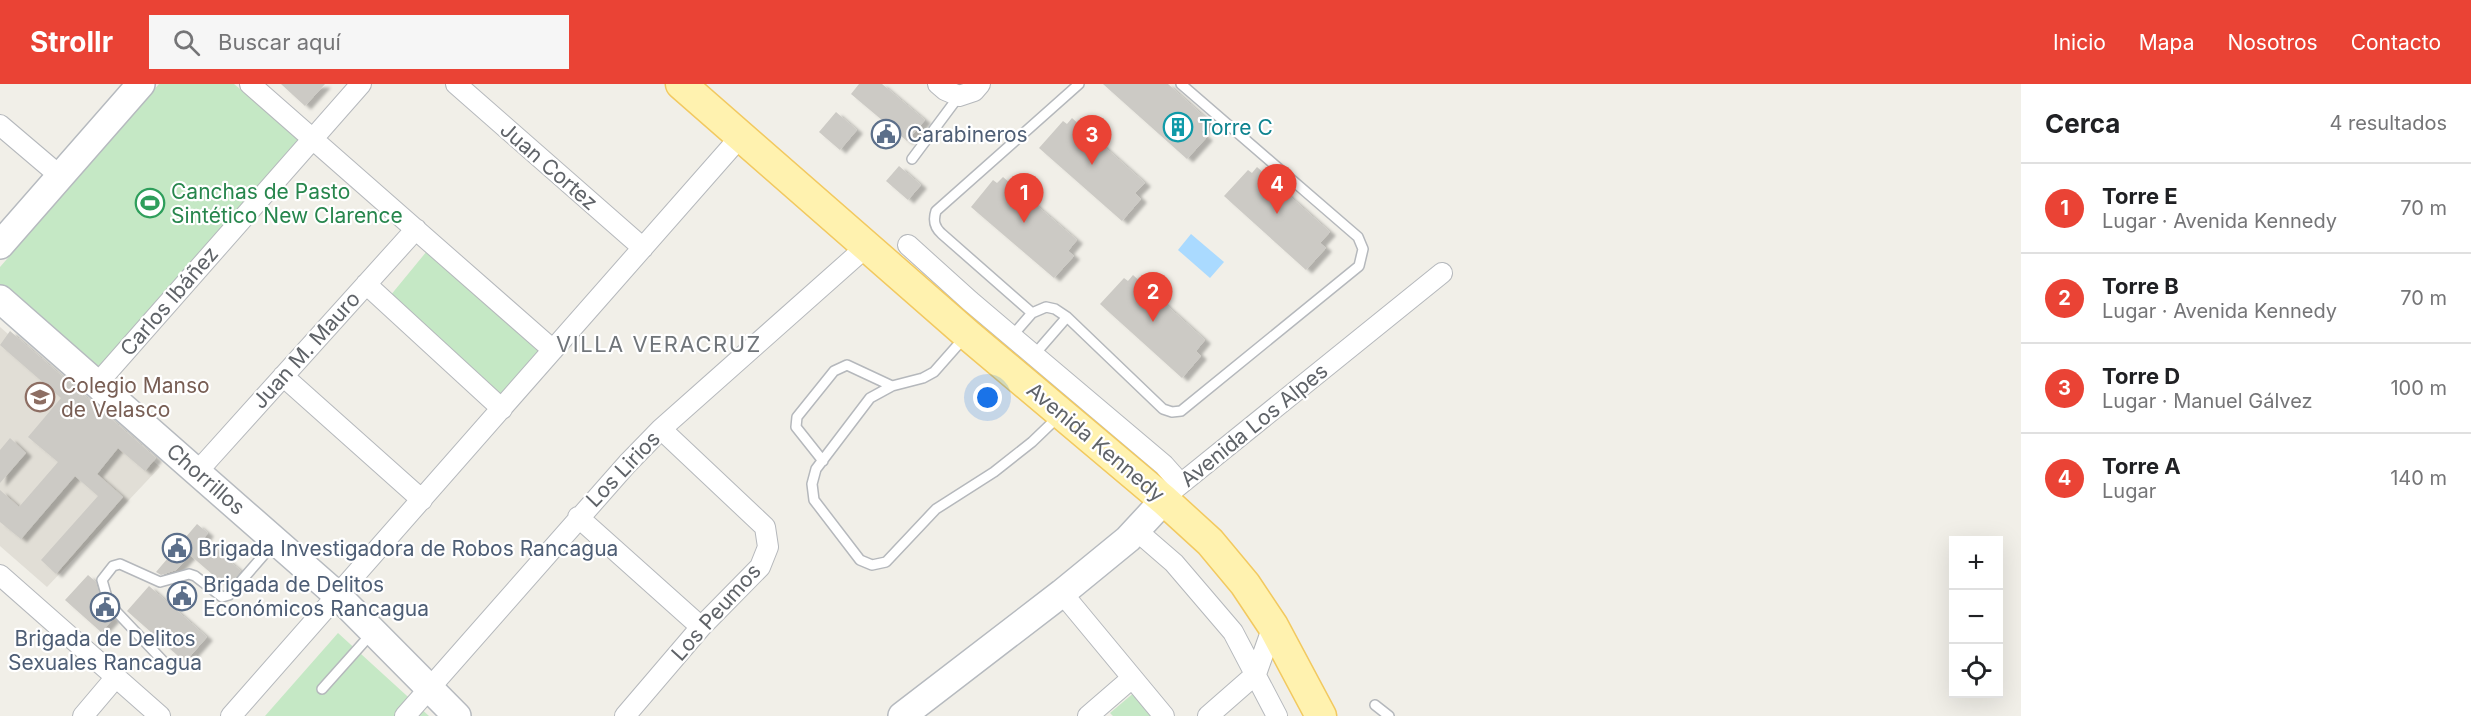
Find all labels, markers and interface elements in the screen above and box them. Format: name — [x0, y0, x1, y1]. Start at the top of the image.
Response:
search box — [149, 15, 569, 69]
text: Strollr — [30, 25, 113, 59]
icon: search — [170, 26, 203, 59]
text: Buscar aquí — [218, 29, 341, 55]
text: Inicio — [2053, 30, 2106, 55]
text: Mapa — [2139, 30, 2194, 55]
text: Nosotros — [2227, 30, 2318, 55]
text: Contacto — [2351, 30, 2441, 55]
text: Cerca — [2045, 108, 2120, 139]
building icon: Torre C — [1162, 111, 1194, 143]
text: 4 resultados — [2329, 111, 2447, 135]
place label: Torre C — [1199, 115, 1273, 140]
pin: 3 — [1072, 116, 1112, 165]
street label: Juan Cortez — [495, 117, 603, 215]
public building icon: Carabineros — [870, 118, 902, 150]
place label: Carabineros — [907, 122, 1028, 147]
pin: 4 — [1258, 164, 1296, 214]
pin: 1 — [1004, 174, 1044, 223]
place label: Canchas de Pasto Sintético New Clarence — [171, 179, 403, 228]
text: Torre E — [2102, 183, 2178, 209]
sports icon: Canchas de Pasto Sintético New Clarence — [134, 187, 166, 219]
text: 1 — [2060, 196, 2069, 220]
text: 70 m — [2400, 196, 2447, 220]
text: Lugar · Avenida Kennedy — [2102, 209, 2337, 233]
street label: Carlos Ibáñez — [115, 241, 223, 361]
pin: 2 — [1134, 272, 1172, 322]
text: Torre B — [2102, 273, 2179, 299]
street label: Juan M. Mauro — [247, 286, 365, 414]
text: 2 — [2058, 286, 2071, 310]
text: 70 m — [2400, 286, 2447, 310]
text: Lugar · Avenida Kennedy — [2102, 299, 2337, 323]
district label: VILLA VERACRUZ — [556, 331, 762, 357]
street label: Avenida Los Alpes — [1175, 358, 1333, 492]
text: Torre D — [2102, 363, 2180, 389]
place label: Colegio Manso de Velasco — [61, 373, 210, 422]
text: 3 — [2058, 376, 2071, 400]
text: 100 m — [2390, 376, 2447, 400]
street label: Avenida Kennedy — [1022, 377, 1170, 507]
school or university icon: Colegio Manso de Velasco — [24, 381, 56, 413]
your location — [973, 383, 1002, 412]
text: Lugar · Manuel Gálvez — [2102, 389, 2313, 413]
street label: Los Lirios — [581, 426, 665, 512]
street label: Chorrillos — [162, 438, 250, 520]
text: Torre A — [2102, 453, 2181, 479]
text: 4 — [2058, 466, 2071, 490]
text: 140 m — [2390, 466, 2447, 490]
text: Lugar — [2102, 479, 2156, 503]
public building icon: Brigada Investigadora de Robos Rancagua — [161, 532, 193, 564]
place label: Brigada Investigadora de Robos Rancagua — [198, 536, 618, 561]
map controls — [1949, 536, 2003, 698]
button: + — [1949, 536, 2003, 590]
street label: Los Peumos — [666, 558, 766, 666]
place label: Brigada de Delitos Económicos Rancagua — [203, 572, 429, 621]
public building icon: Brigada de Delitos Económicos Rancagua — [166, 580, 198, 612]
button: − — [1949, 590, 2003, 644]
public building icon: Brigada de Delitos Sexuales Rancagua — [89, 591, 121, 623]
place label: Brigada de Delitos Sexuales Rancagua — [8, 626, 202, 675]
button: locate — [1949, 644, 2003, 698]

